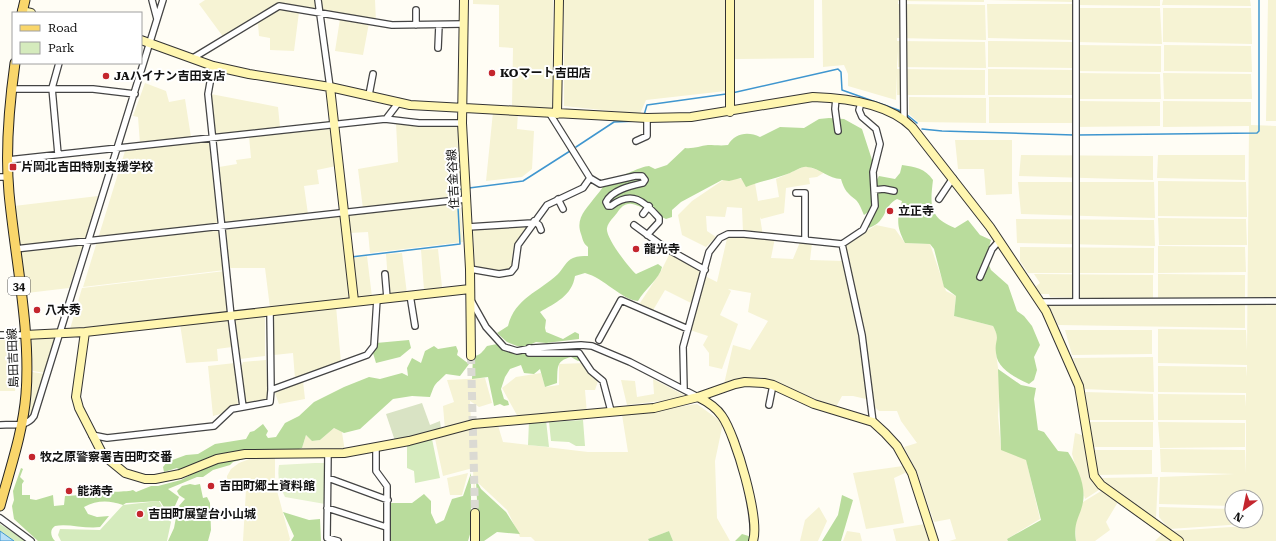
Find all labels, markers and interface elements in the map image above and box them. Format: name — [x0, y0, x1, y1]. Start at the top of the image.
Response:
legend — [12, 12, 142, 64]
text: Road — [48, 21, 78, 35]
text: Park — [48, 41, 75, 55]
place label: KOマート吉田店 — [500, 66, 590, 80]
marker: KOマート吉田店 — [487, 68, 497, 78]
place label: JAハイナン吉田支店 — [114, 69, 225, 83]
marker: JAハイナン吉田支店 — [101, 71, 111, 81]
street label: 住吉金谷線 — [444, 149, 462, 209]
place label: 片岡北吉田特別支援学校 — [21, 160, 153, 174]
marker: 片岡北吉田特別支援学校 — [8, 162, 18, 172]
place label: 立正寺 — [898, 204, 934, 218]
marker: 立正寺 — [885, 206, 895, 216]
place label: 龍光寺 — [644, 242, 680, 256]
marker: 龍光寺 — [631, 244, 641, 254]
road number: 34 — [8, 277, 30, 295]
place label: 八木秀 — [45, 303, 81, 317]
marker: 八木秀 — [32, 305, 42, 315]
street label: 島田吉田線 — [5, 328, 21, 388]
place label: 牧之原警察署吉田町交番 — [40, 450, 173, 464]
marker: 牧之原警察署吉田町交番 — [27, 452, 37, 462]
place label: 吉田町郷土資料館 — [219, 479, 315, 493]
marker: 吉田町郷土資料館 — [206, 481, 216, 491]
place label: 能満寺 — [77, 484, 113, 498]
marker: 能満寺 — [64, 486, 74, 496]
north arrow — [1224, 489, 1264, 529]
place label: 吉田町展望台小山城 — [148, 507, 256, 521]
marker: 吉田町展望台小山城 — [135, 509, 145, 519]
text: N — [1231, 509, 1246, 525]

